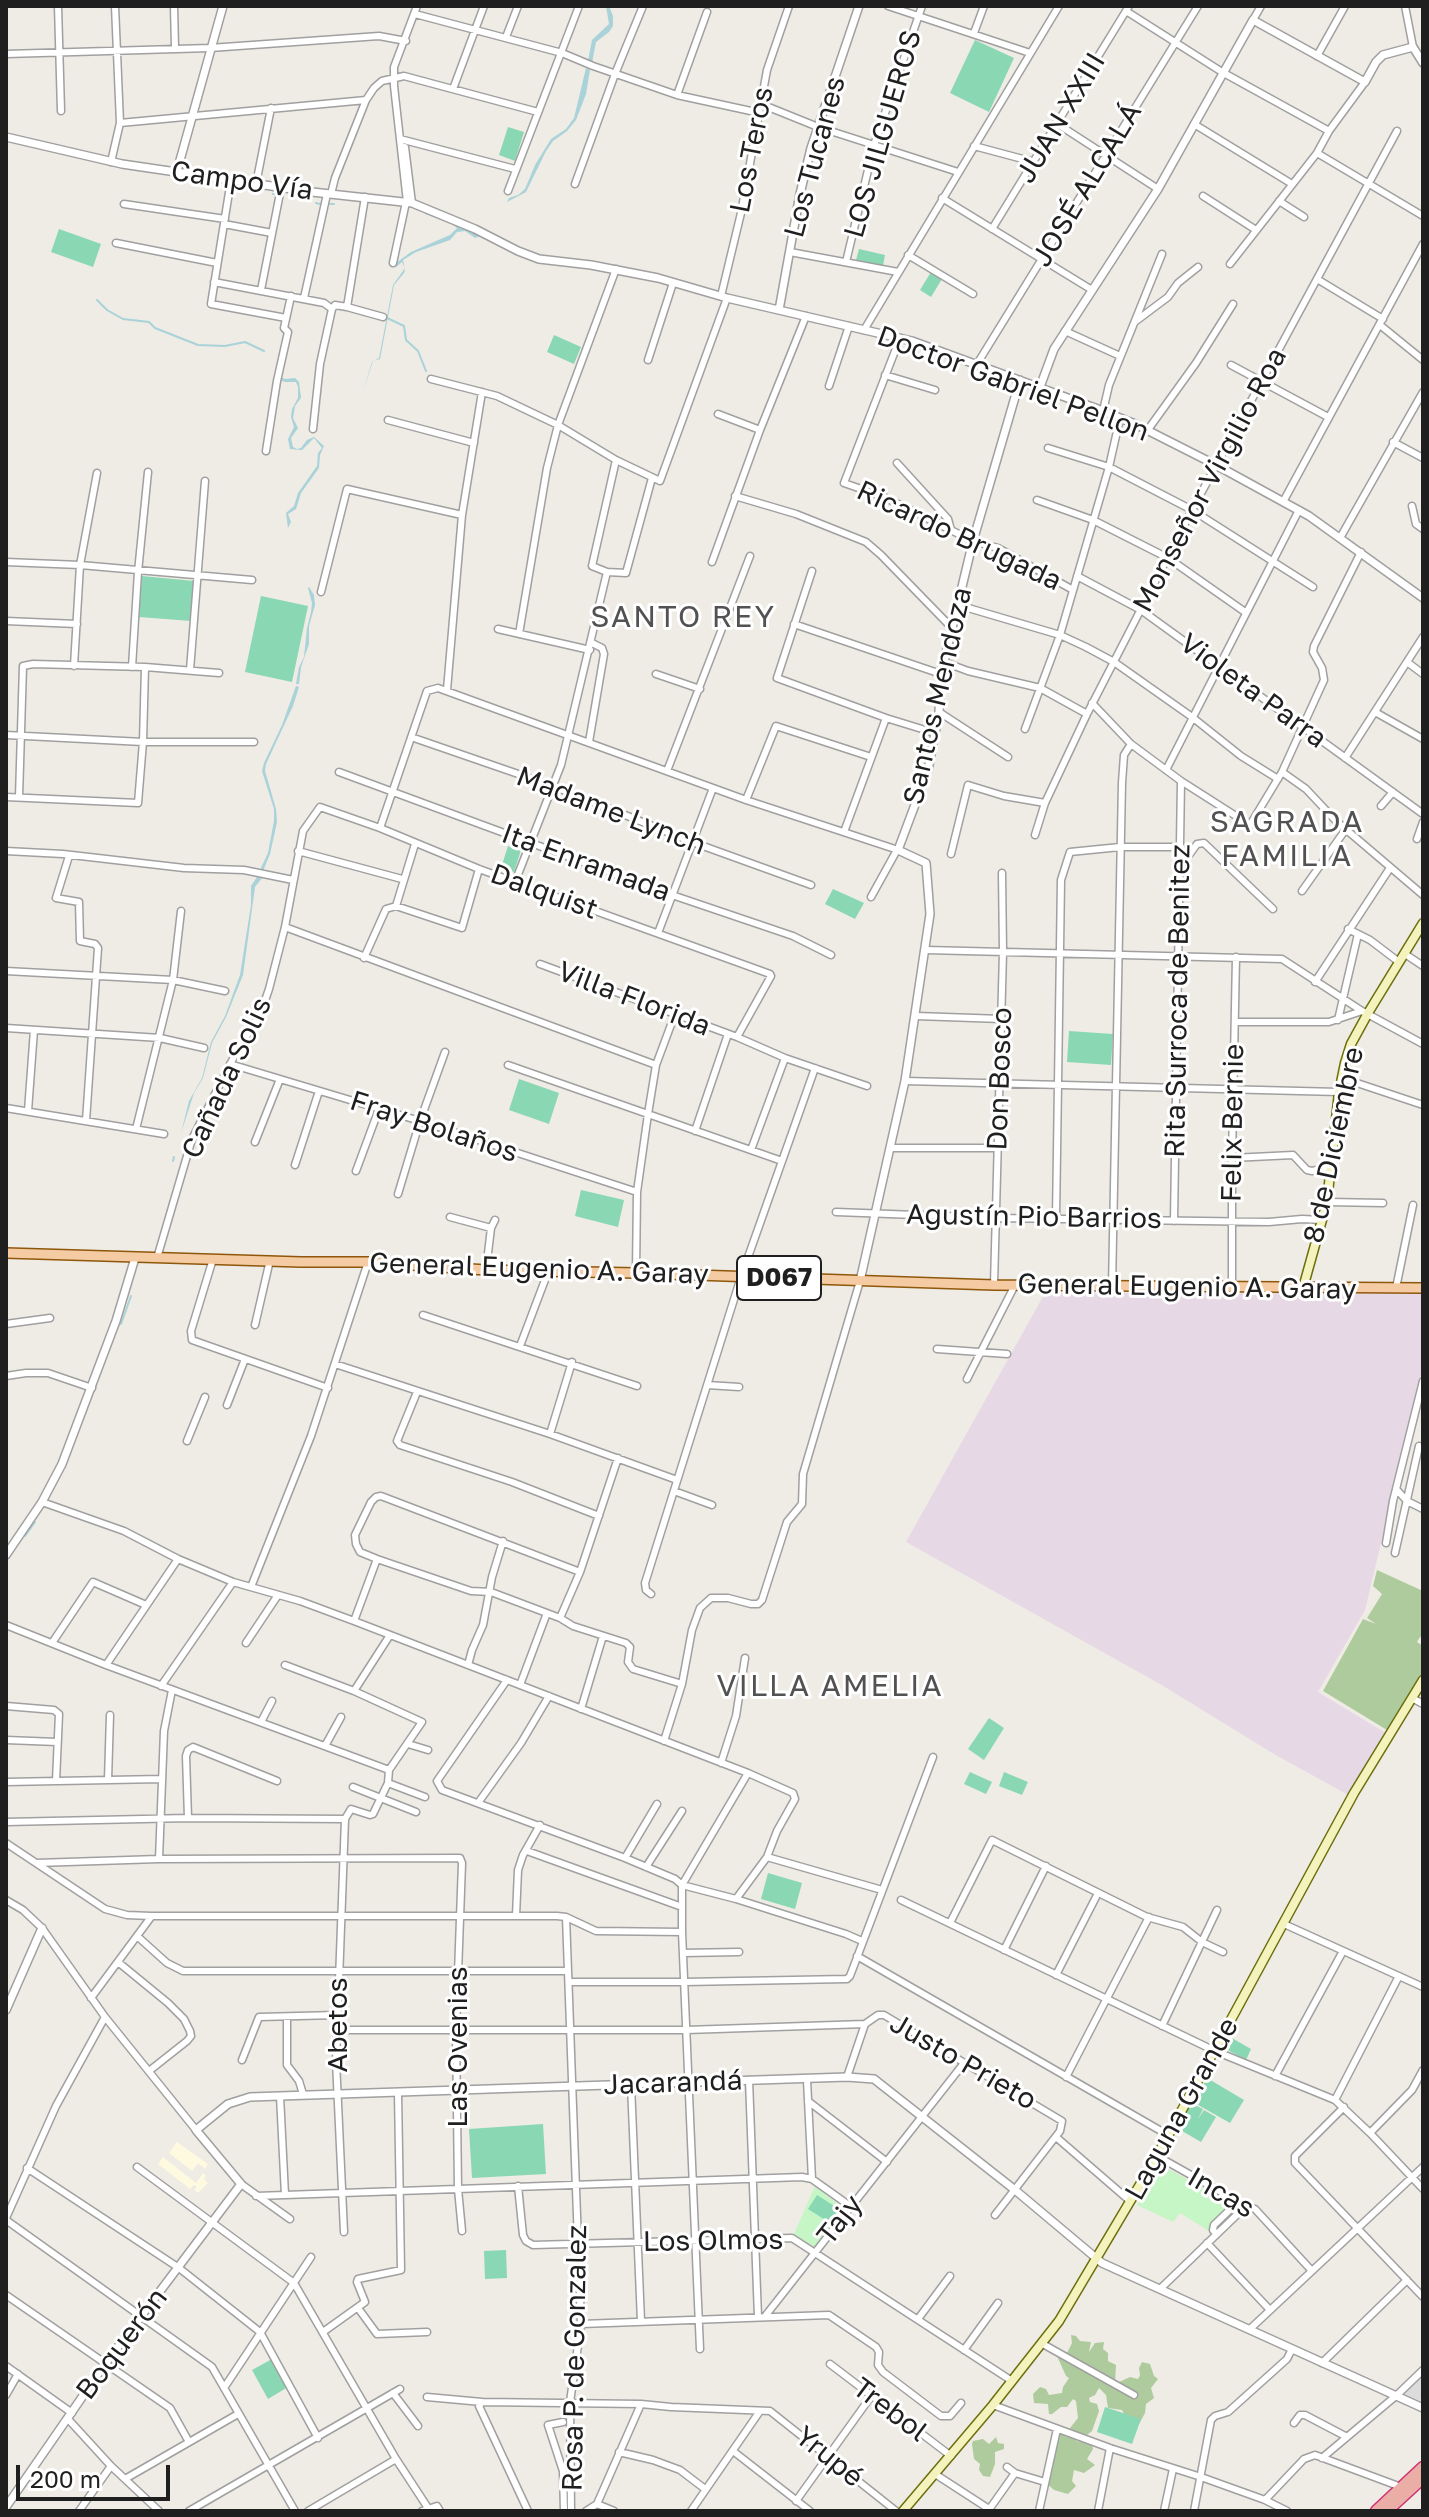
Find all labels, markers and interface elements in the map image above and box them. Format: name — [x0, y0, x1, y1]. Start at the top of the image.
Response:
street label: LOS JILGUEROS — [837, 26, 929, 242]
street label: JUAN XXIII — [1009, 47, 1113, 189]
street label: Los Tucanes — [777, 73, 853, 241]
street label: Los Teros — [723, 84, 781, 216]
street label: JOSÉ ALCALÁ — [1025, 97, 1149, 273]
street label: Campo Vía — [169, 154, 315, 208]
street label: Doctor Gabriel Pellon — [872, 319, 1154, 449]
street label: Monseñor Virgilio Roa — [1126, 342, 1294, 618]
street label: Ricardo Brugada — [851, 474, 1067, 598]
street label: Santos Mendoza — [897, 584, 979, 808]
district label: SANTO REY — [590, 599, 776, 635]
street label: Violeta Parra — [1173, 626, 1333, 756]
street label: Madame Lynch — [512, 759, 710, 863]
district label: SAGRADA FAMILIA — [1210, 804, 1364, 874]
street label: Ita Enramada — [497, 817, 675, 909]
street label: Rita Surroca de Benitez — [1158, 844, 1198, 1158]
street label: Dalquist — [486, 857, 602, 927]
street label: Villa Florida — [553, 955, 715, 1043]
street label: Cañada Solis — [175, 992, 279, 1164]
street label: Don Bosco — [981, 1007, 1019, 1151]
street label: Felix Bernie — [1215, 1044, 1251, 1202]
street label: 8 de Diciembre — [1297, 1044, 1371, 1246]
street label: Fray Bolaños — [346, 1084, 522, 1170]
street label: Agustín Pio Barrios — [906, 1198, 1162, 1236]
street label: General Eugenio A. Garay — [369, 1246, 709, 1292]
road number: D067 — [737, 1256, 821, 1300]
street label: General Eugenio A. Garay — [1017, 1267, 1357, 1307]
district label: VILLA AMELIA — [716, 1668, 944, 1704]
street label: Las Ovenias — [441, 1966, 475, 2128]
street label: Abetos — [321, 1977, 355, 2073]
street label: Justo Prieto — [884, 2007, 1042, 2117]
street label: Laguna Grande — [1118, 2012, 1246, 2206]
street label: Jacarandá — [603, 2064, 743, 2102]
street label: Incas — [1181, 2160, 1261, 2226]
street label: Tajy — [810, 2188, 870, 2252]
street label: Los Olmos — [643, 2223, 783, 2259]
street label: Rosa P. de Gonzalez — [556, 2224, 594, 2492]
street label: Boquerón — [69, 2282, 175, 2406]
street label: Trebol — [846, 2371, 934, 2449]
street label: Yrupé — [788, 2420, 870, 2494]
scale bar — [20, 2449, 174, 2499]
text: 200 m — [30, 2464, 101, 2493]

